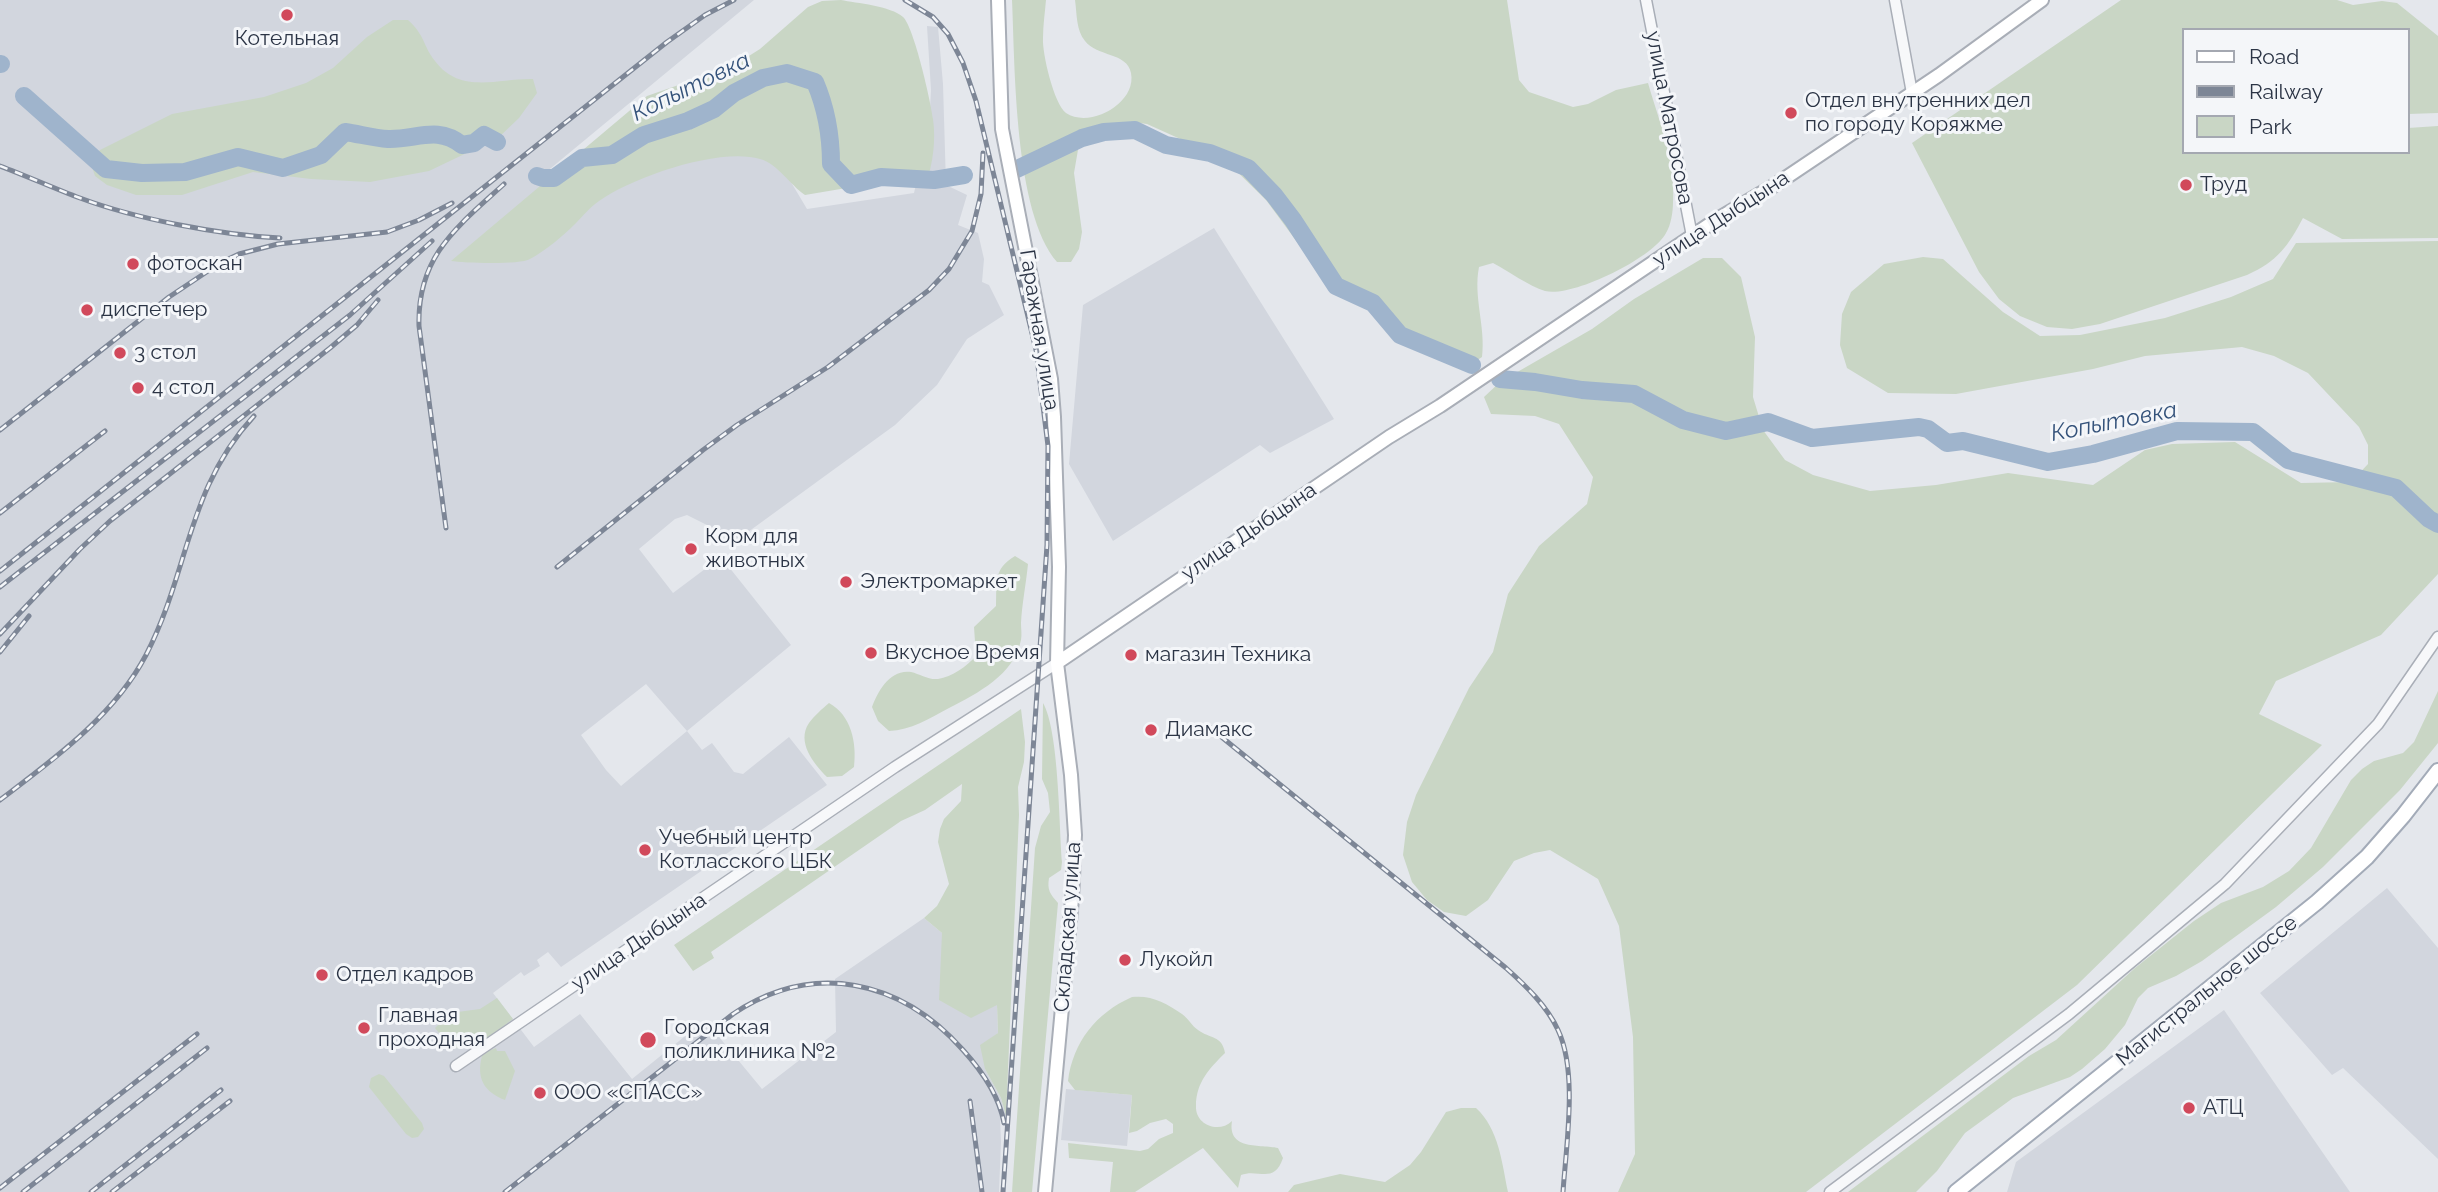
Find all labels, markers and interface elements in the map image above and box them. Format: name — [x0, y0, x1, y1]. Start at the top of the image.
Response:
marker: Котельная — [279, 7, 295, 23]
place label: Котельная — [235, 26, 339, 52]
legend — [2182, 28, 2410, 154]
street label: улица Матросова — [1640, 29, 1698, 207]
text: Road — [2249, 44, 2299, 69]
water label: Копытовка — [627, 47, 755, 127]
text: Railway — [2249, 79, 2323, 104]
place label: Отдел внутренних дел по городу Коряжме — [1805, 88, 2031, 138]
marker: Отдел внутренних дел по городу Коряжме — [1783, 105, 1799, 121]
text: Park — [2249, 114, 2292, 139]
street label: улица Дыбцына — [1648, 166, 1794, 272]
place label: Труд — [2200, 172, 2247, 198]
marker: Труд — [2178, 177, 2194, 193]
street label: Гаражная улица — [1014, 248, 1064, 412]
place label: фотоскан — [147, 251, 243, 277]
marker: фотоскан — [125, 256, 141, 272]
place label: диспетчер — [101, 297, 208, 323]
marker: диспетчер — [79, 302, 95, 318]
place label: 3 стол — [134, 340, 197, 366]
marker: 3 стол — [112, 345, 128, 361]
place label: 4 стол — [152, 375, 215, 401]
marker: 4 стол — [130, 380, 146, 396]
water label: Копытовка — [2049, 396, 2179, 448]
street label: улица Дыбцына — [1177, 477, 1321, 587]
place label: Корм для животных — [705, 524, 805, 574]
marker: Корм для животных — [683, 541, 699, 557]
place label: Электромаркет — [860, 569, 1017, 595]
marker: Электромаркет — [838, 574, 854, 590]
place label: Вкусное Время — [885, 640, 1040, 666]
place label: магазин Техника — [1145, 642, 1311, 668]
marker: Вкусное Время — [863, 645, 879, 661]
marker: магазин Техника — [1123, 647, 1139, 663]
place label: Диамакс — [1165, 717, 1253, 743]
marker: Диамакс — [1143, 722, 1159, 738]
place label: Учебный центр Котласского ЦБК — [659, 825, 832, 875]
street label: Складская улица — [1049, 841, 1087, 1013]
marker: Учебный центр Котласского ЦБК — [637, 842, 653, 858]
street label: улица Дыбцына — [567, 887, 711, 997]
street label: Магистральное шоссе — [2111, 910, 2303, 1072]
place label: Лукойл — [1139, 947, 1213, 973]
marker: Лукойл — [1117, 952, 1133, 968]
place label: Отдел кадров — [336, 962, 474, 988]
marker: Отдел кадров — [314, 967, 330, 983]
place label: Главная проходная — [378, 1003, 485, 1053]
place label: Городская поликлиника №2 — [664, 1015, 835, 1065]
marker: Главная проходная — [356, 1020, 372, 1036]
marker: Городская поликлиника №2 — [638, 1030, 658, 1050]
place label: ООО «СПАСС» — [554, 1080, 702, 1106]
marker: ООО «СПАСС» — [532, 1085, 548, 1101]
place label: АТЦ — [2203, 1095, 2244, 1121]
marker: АТЦ — [2181, 1100, 2197, 1116]

